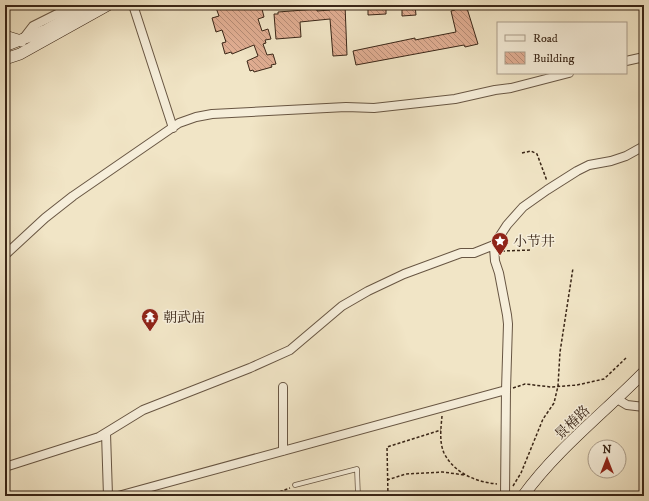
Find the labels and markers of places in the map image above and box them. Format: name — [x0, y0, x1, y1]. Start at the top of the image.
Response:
place icon: 小节井 — [490, 231, 510, 256]
place label: 小节井 — [513, 233, 555, 251]
temple icon: 朝武庙 — [140, 307, 160, 332]
place label: 朝武庙 — [163, 309, 205, 327]

